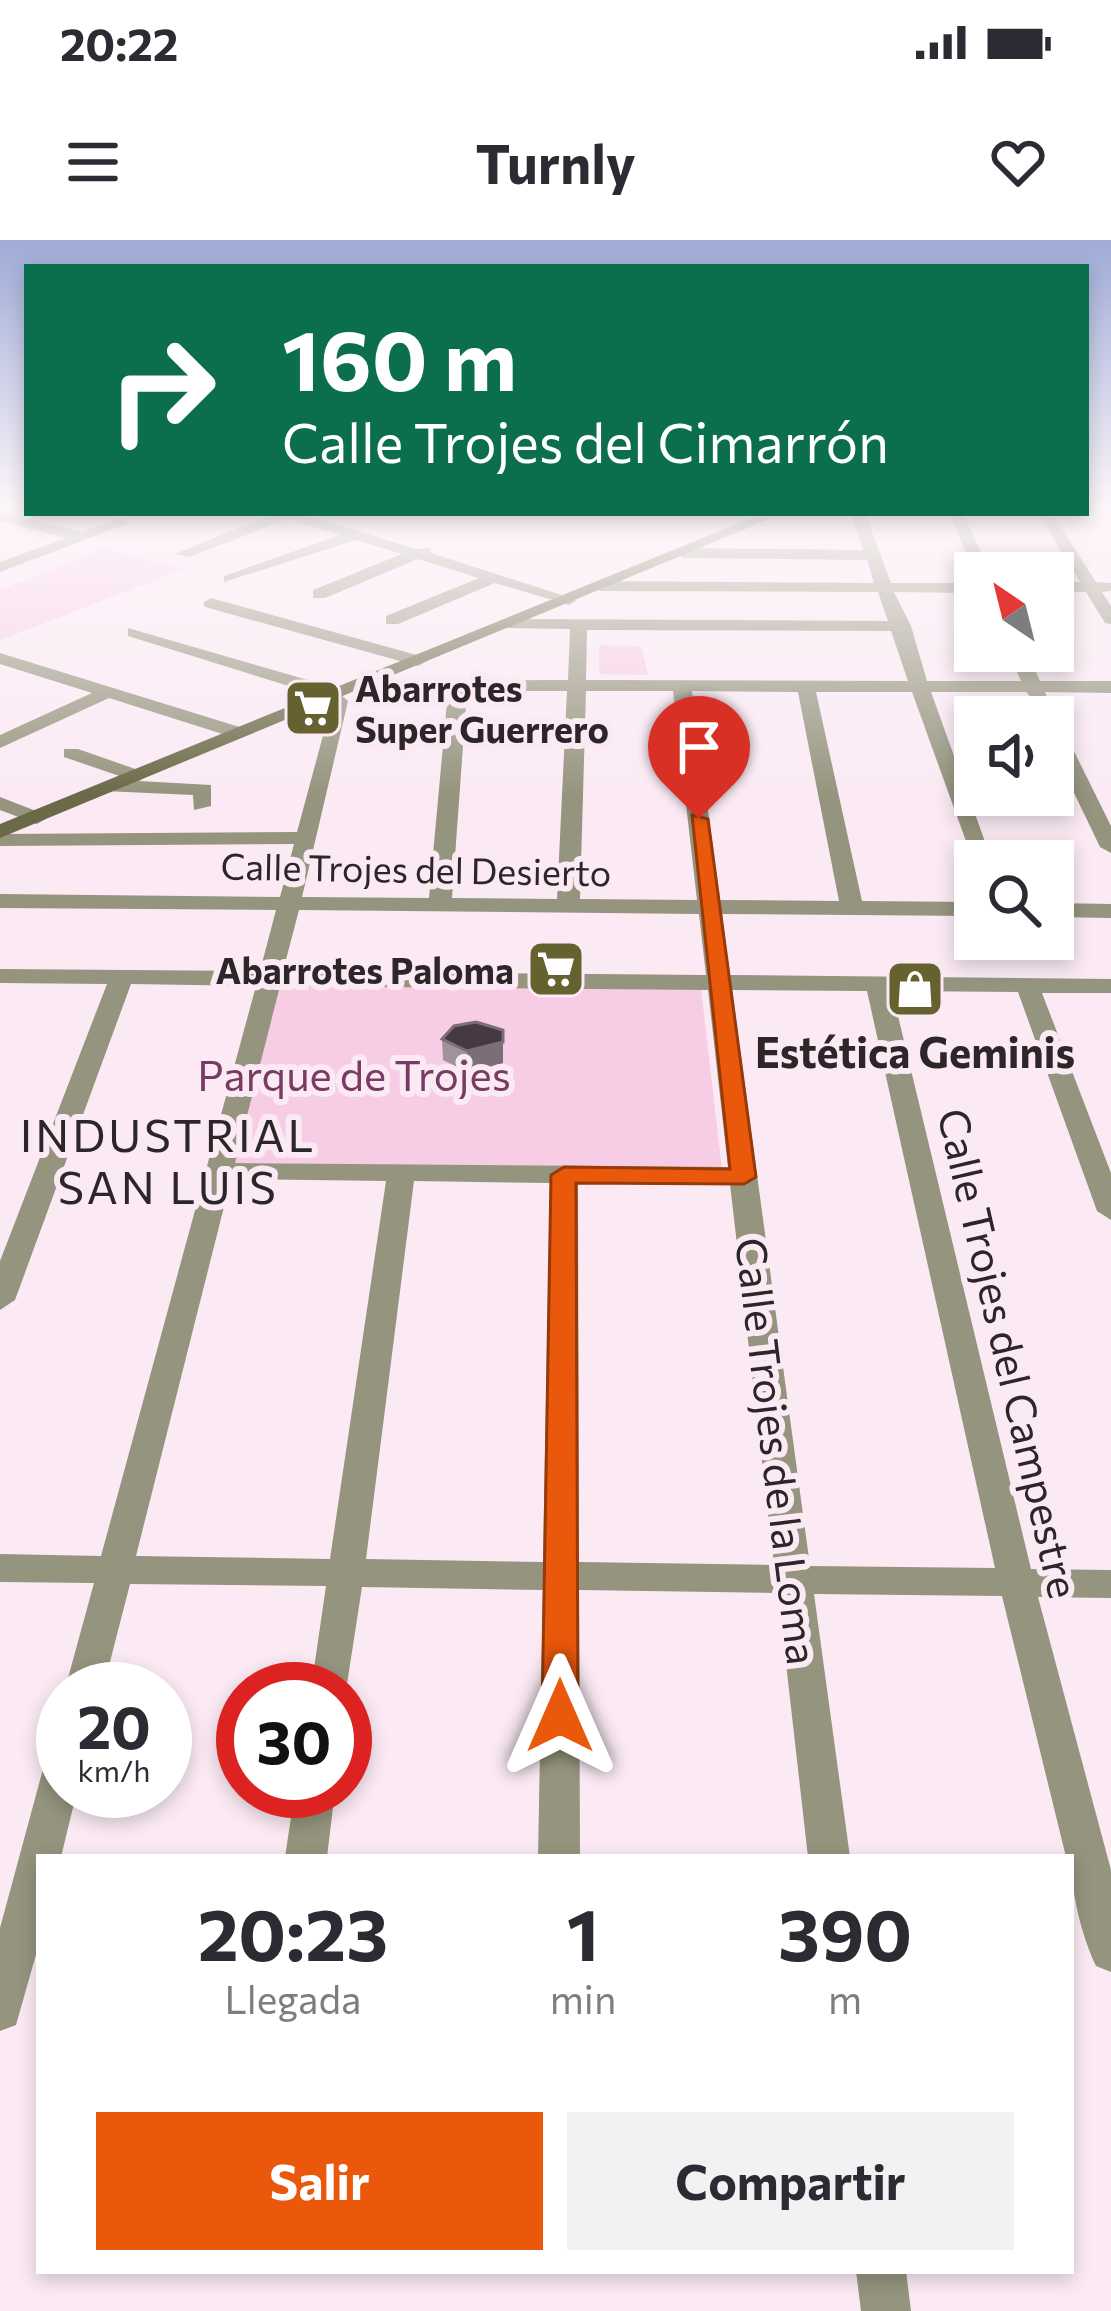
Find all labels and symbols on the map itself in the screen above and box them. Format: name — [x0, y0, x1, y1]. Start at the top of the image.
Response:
north arrow — [954, 552, 1074, 672]
place label: Abarrotes Super Guerrero — [355, 665, 609, 750]
supermarket icon: Abarrotes Super Guerrero — [282, 677, 344, 739]
pin — [648, 696, 750, 819]
street label: Calle Trojes del Desierto — [220, 843, 612, 893]
supermarket icon: Abarrotes Paloma — [525, 938, 587, 1000]
place label: Abarrotes Paloma — [216, 947, 514, 991]
shop icon: Estética Geminis — [884, 958, 946, 1020]
place label: Estética Geminis — [755, 1025, 1075, 1077]
park label: Parque de Trojes — [197, 1048, 511, 1100]
street label: Calle Trojes del Campestre — [928, 1103, 1092, 1603]
district label: INDUSTRIAL SAN LUIS — [20, 1106, 316, 1213]
street label: Calle Trojes de la Loma — [726, 1235, 830, 1667]
position arrow — [497, 1653, 623, 1779]
speed limit sign: 30 — [216, 1662, 372, 1818]

